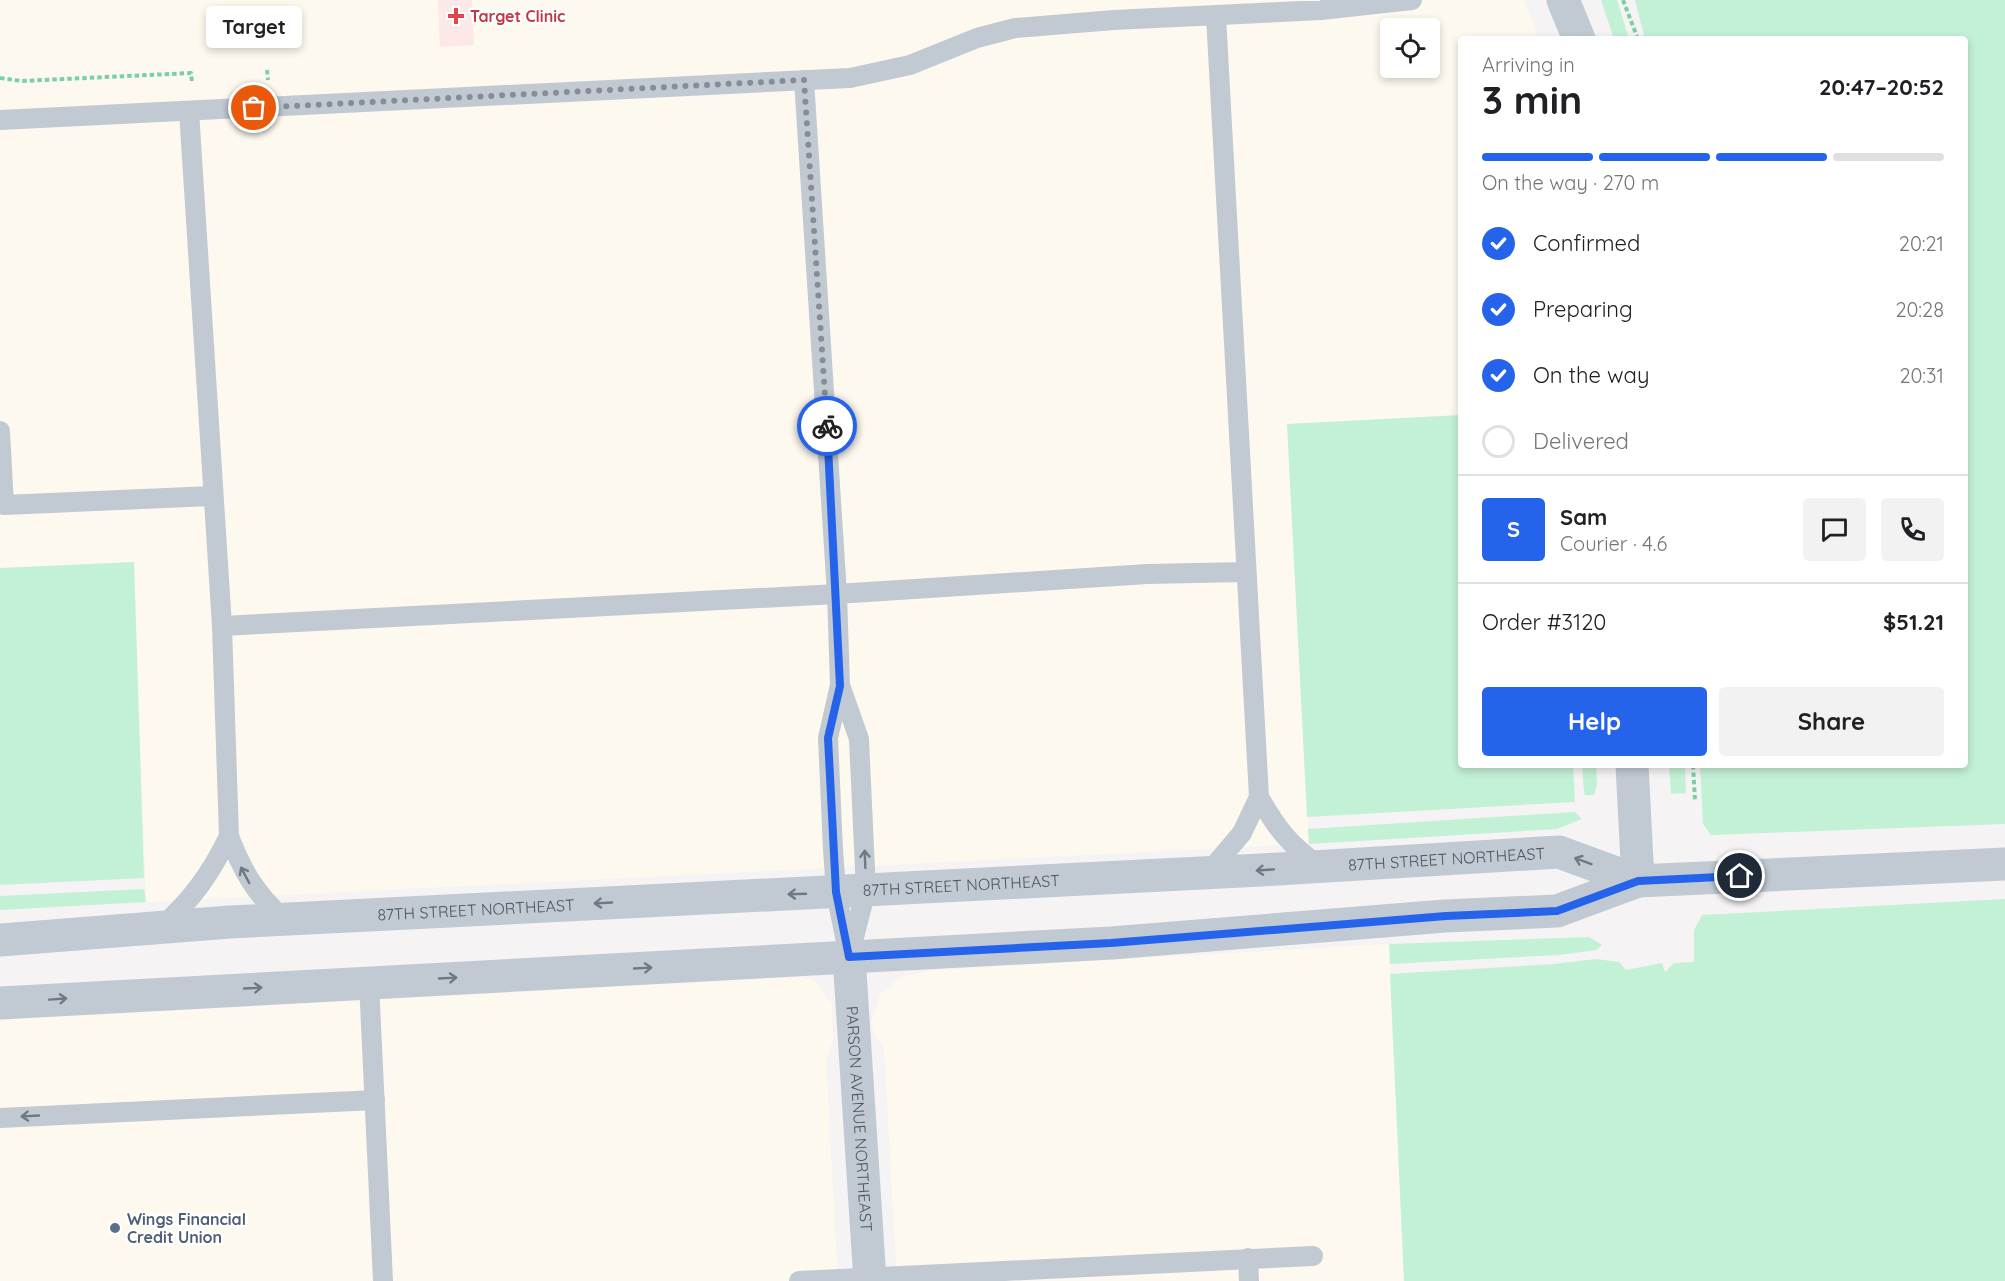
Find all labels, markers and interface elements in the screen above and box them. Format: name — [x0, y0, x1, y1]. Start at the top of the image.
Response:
callout: Target — [206, 6, 302, 48]
place label: Target Clinic — [470, 6, 565, 26]
marker: Target Clinic — [447, 7, 465, 25]
text: Target — [222, 14, 286, 39]
map controls — [1380, 18, 1440, 78]
button: locate — [1380, 18, 1440, 78]
text: Arriving in — [1482, 52, 1575, 77]
text: 20:47–20:52 — [1819, 73, 1944, 101]
text: 3 min — [1482, 75, 1582, 124]
pin — [228, 82, 279, 133]
icon: bag — [237, 91, 270, 124]
text: On the way · 270 m — [1482, 170, 1659, 195]
icon: check — [1482, 227, 1515, 260]
text: Confirmed — [1533, 229, 1640, 257]
text: 20:21 — [1899, 231, 1944, 256]
icon: check — [1482, 293, 1515, 326]
text: Preparing — [1533, 295, 1633, 323]
text: 20:28 — [1895, 297, 1944, 322]
icon: check — [1482, 359, 1515, 392]
text: On the way — [1533, 361, 1649, 389]
text: 20:31 — [1899, 363, 1944, 388]
courier — [797, 396, 857, 456]
icon: bike — [811, 410, 844, 443]
text: Delivered — [1533, 427, 1629, 455]
button: chat — [1803, 498, 1866, 561]
button: phone — [1881, 498, 1944, 561]
text: Sam — [1560, 503, 1607, 531]
text: S — [1507, 515, 1520, 543]
text: Courier · 4.6 — [1560, 531, 1667, 556]
text: Order #3120 — [1482, 608, 1606, 636]
text: $51.21 — [1883, 608, 1944, 636]
button: Help — [1482, 687, 1707, 756]
button: Share — [1719, 687, 1944, 756]
street label: 87TH STREET NORTHEAST — [1348, 843, 1546, 875]
one-way arrow — [859, 850, 870, 870]
pin — [1714, 850, 1765, 901]
one-way arrow — [1575, 855, 1593, 866]
icon: home — [1723, 859, 1756, 892]
one-way arrow — [1255, 864, 1275, 875]
one-way arrow — [239, 867, 250, 885]
street label: 87TH STREET NORTHEAST — [862, 870, 1061, 900]
one-way arrow — [788, 888, 808, 899]
street label: 87TH STREET NORTHEAST — [377, 895, 575, 925]
one-way arrow — [593, 898, 613, 909]
one-way arrow — [632, 962, 652, 973]
one-way arrow — [437, 973, 457, 984]
one-way arrow — [243, 983, 263, 994]
one-way arrow — [48, 994, 68, 1005]
street label: PARSON AVENUE NORTHEAST — [842, 1005, 877, 1232]
one-way arrow — [20, 1110, 40, 1121]
place label: Wings Financial Credit Union — [127, 1209, 246, 1247]
marker: Wings Financial Credit Union — [108, 1221, 122, 1235]

